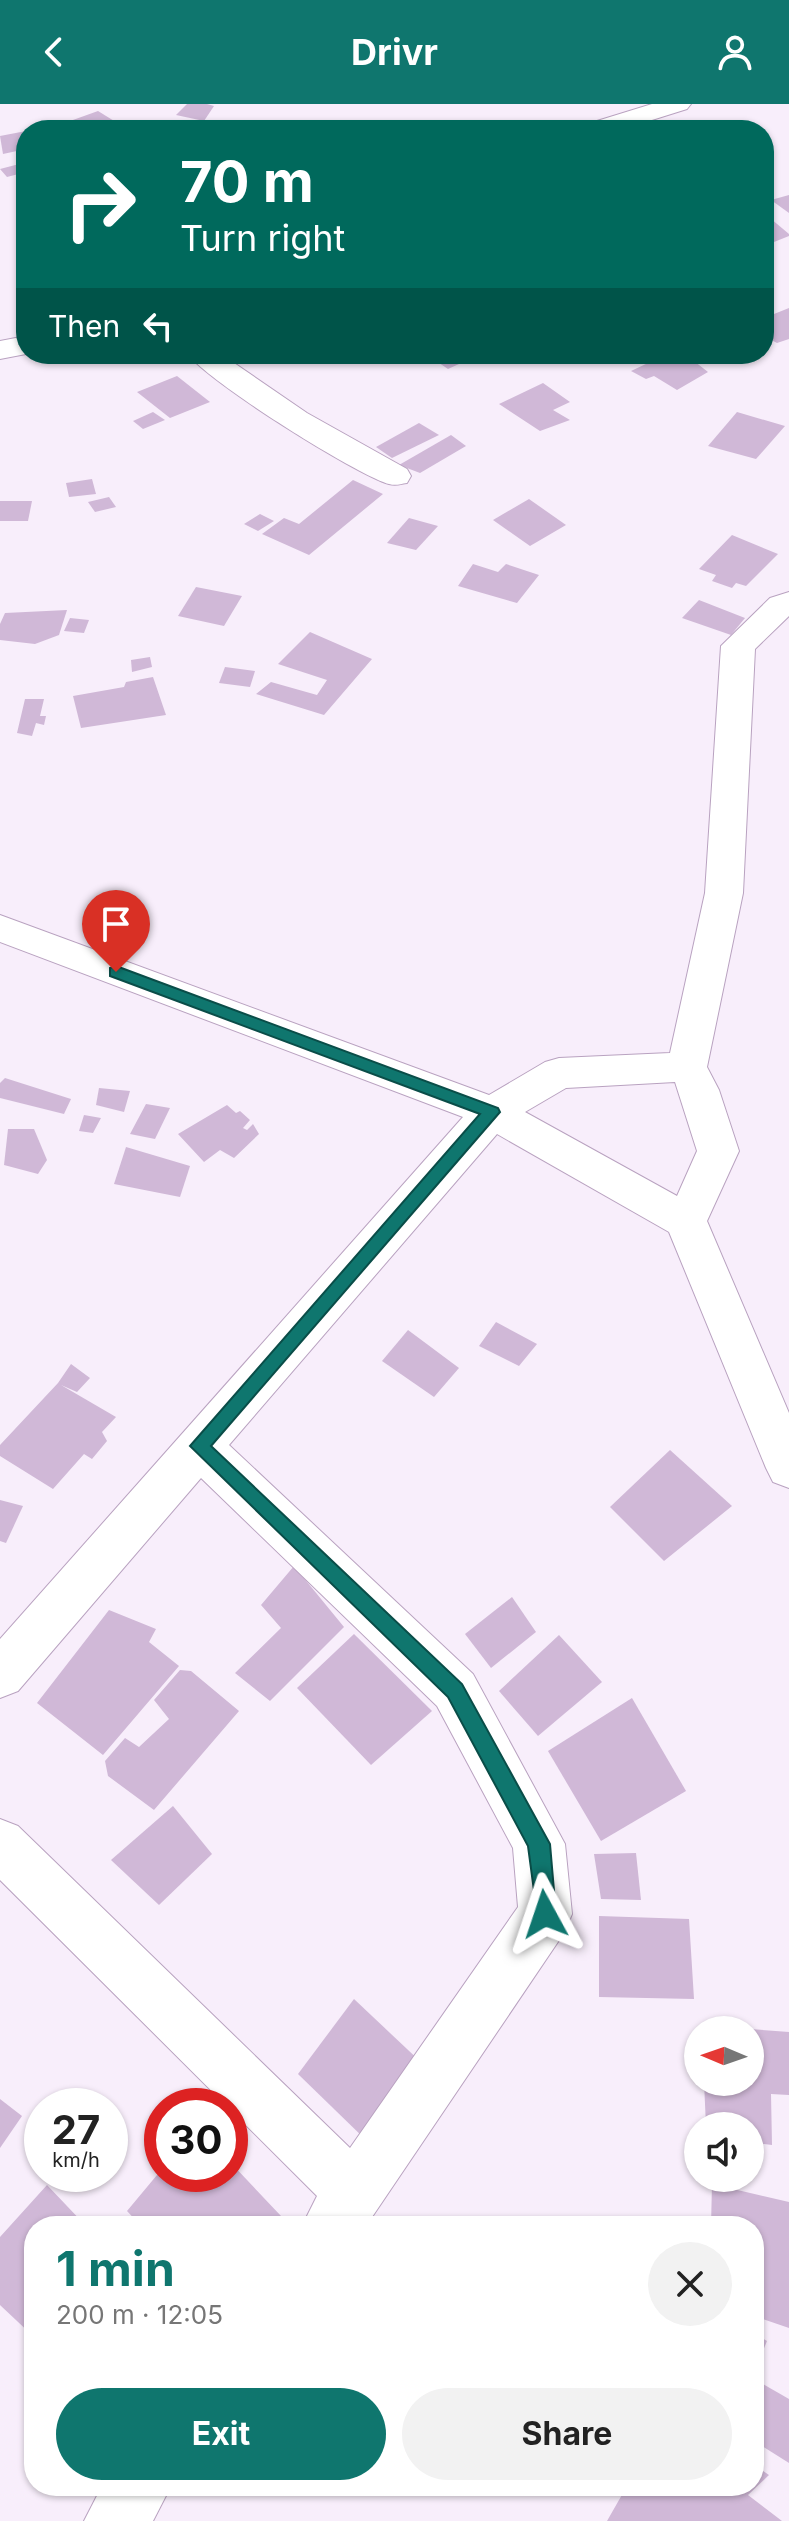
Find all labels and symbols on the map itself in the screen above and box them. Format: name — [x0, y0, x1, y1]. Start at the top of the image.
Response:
pin — [82, 890, 150, 972]
position arrow — [503, 1872, 587, 1956]
north arrow — [684, 2016, 764, 2096]
speed limit sign: 30 — [144, 2088, 248, 2192]

